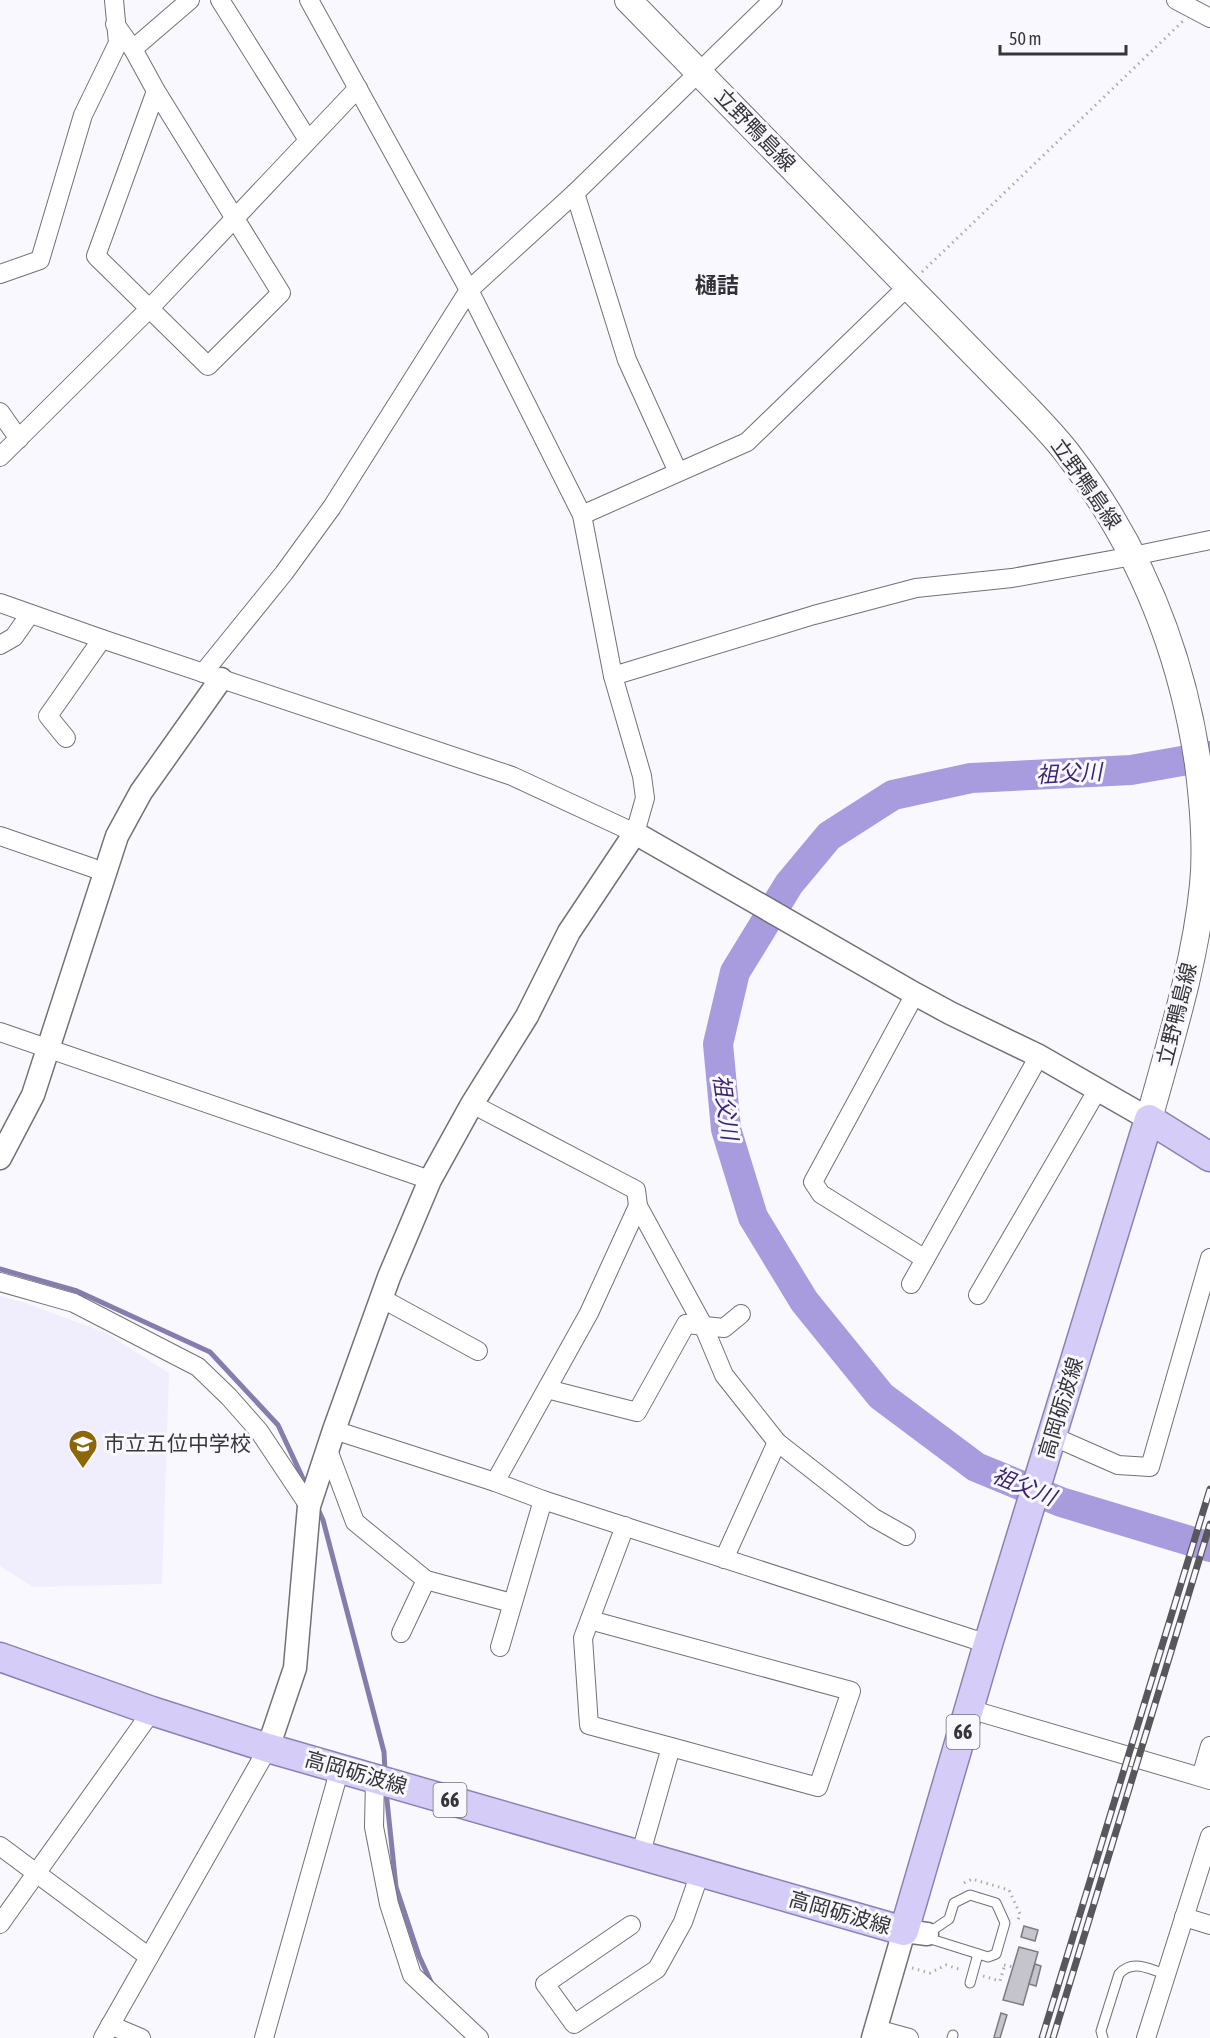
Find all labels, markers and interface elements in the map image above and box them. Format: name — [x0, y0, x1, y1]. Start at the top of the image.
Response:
scale bar — [1000, 18, 1126, 56]
text: 50 m — [1009, 28, 1041, 49]
street label: 立野鴨島線 — [711, 83, 801, 175]
district label: 樋詰 — [695, 272, 739, 298]
street label: 立野鴨島線 — [1047, 434, 1127, 533]
water label: 祖父川 — [1035, 758, 1105, 788]
street label: 立野鴨島線 — [1152, 960, 1200, 1068]
water label: 祖父川 — [709, 1073, 744, 1143]
street label: 高岡砺波線 — [1033, 1354, 1087, 1461]
school or university icon: 市立五位中学校 — [67, 1428, 99, 1470]
place label: 市立五位中学校 — [104, 1431, 251, 1455]
water label: 祖父川 — [989, 1462, 1061, 1511]
road number: 66 — [946, 1715, 980, 1749]
street label: 高岡砺波線 — [303, 1746, 410, 1798]
road number: 66 — [434, 1783, 466, 1817]
street label: 高岡砺波線 — [787, 1886, 894, 1938]

